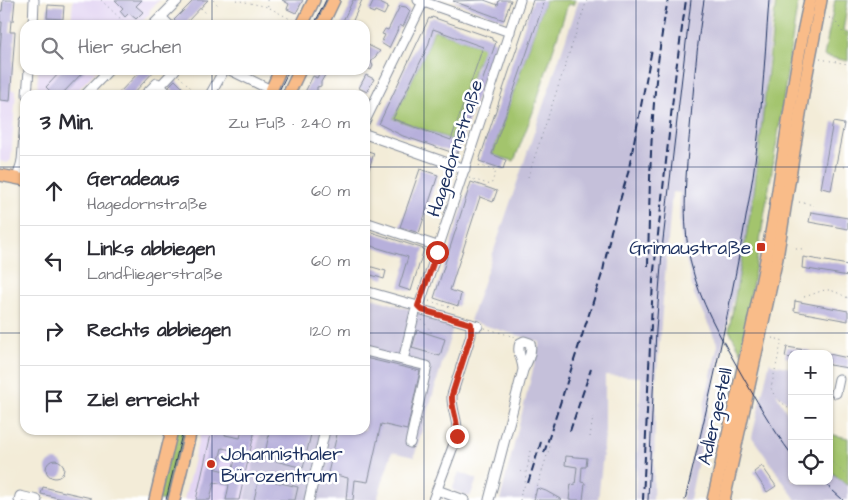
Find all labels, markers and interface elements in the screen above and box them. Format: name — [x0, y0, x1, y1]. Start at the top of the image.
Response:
search box — [20, 20, 370, 75]
icon: search — [38, 34, 66, 62]
text: Hier suchen — [78, 34, 181, 61]
street label: Hagedornstraße — [421, 76, 491, 221]
text: 3 Min. — [40, 108, 93, 137]
text: Zu Fuß · 240 m — [228, 112, 350, 134]
text: Geradeaus — [87, 166, 179, 193]
icon: ahead — [40, 177, 68, 205]
text: 60 m — [311, 180, 350, 202]
text: Hagedornstraße — [87, 193, 207, 215]
place label: Grimaustraße — [629, 235, 751, 262]
text: Links abbiegen — [87, 236, 215, 263]
route start — [426, 241, 449, 264]
marker: Grimaustraße — [755, 241, 767, 253]
icon: left — [40, 247, 68, 275]
text: 60 m — [311, 250, 350, 272]
text: Landfliegerstraße — [87, 263, 223, 285]
icon: right — [40, 317, 68, 345]
text: Rechts abbiegen — [87, 317, 231, 344]
text: 120 m — [310, 320, 350, 342]
map controls — [788, 350, 833, 485]
button: + — [788, 350, 833, 395]
street label: Adlergestell — [691, 365, 741, 468]
icon: arrive — [40, 387, 68, 415]
text: Ziel erreicht — [87, 387, 199, 414]
button: − — [788, 395, 833, 440]
route end — [446, 425, 469, 448]
button: locate — [788, 440, 833, 485]
place label: Johannisthaler Bürozentrum — [221, 441, 343, 490]
marker: Johannisthaler Bürozentrum — [205, 458, 217, 470]

